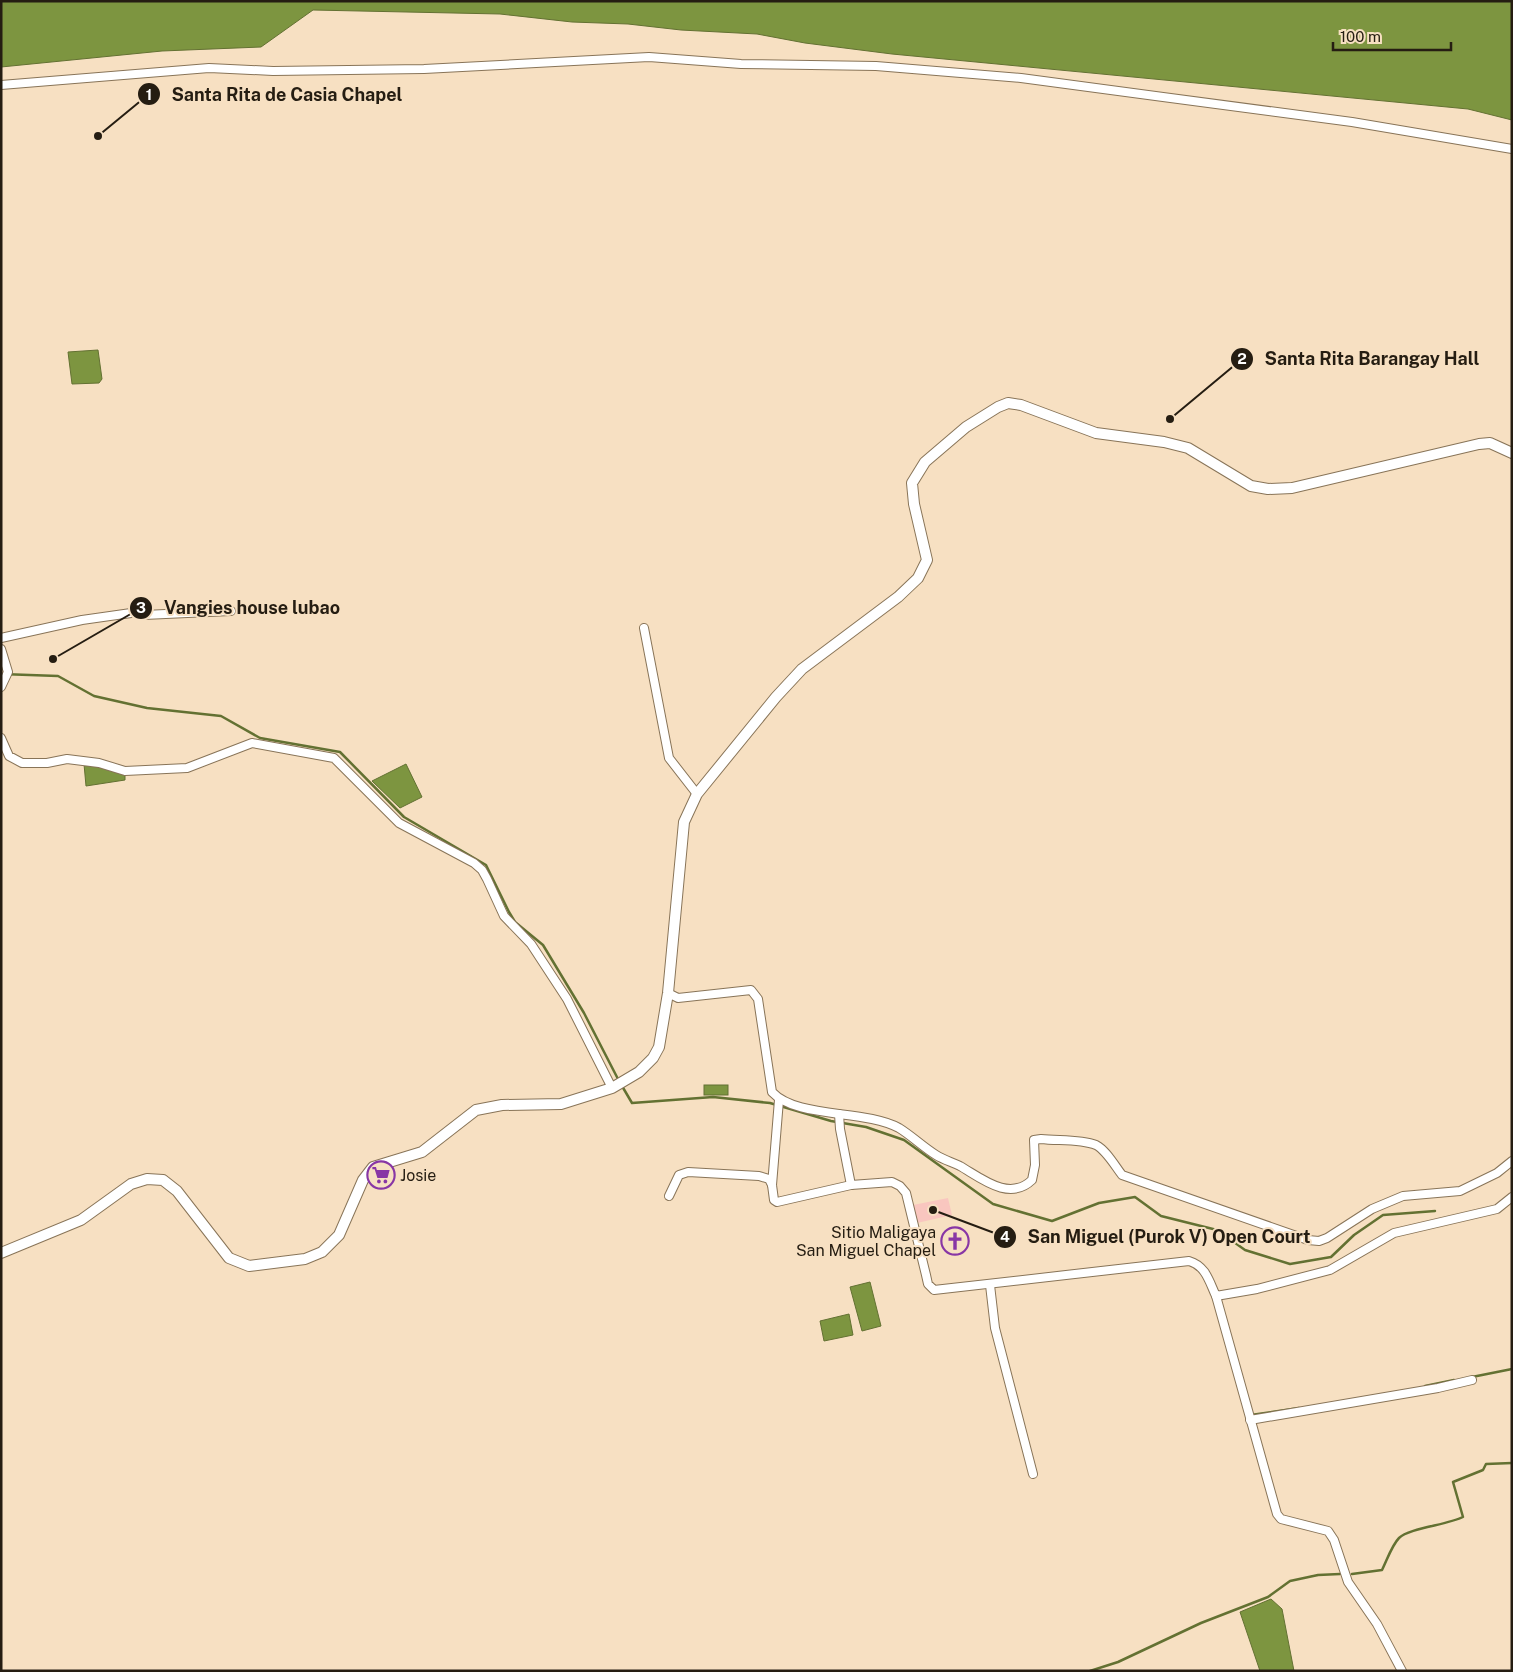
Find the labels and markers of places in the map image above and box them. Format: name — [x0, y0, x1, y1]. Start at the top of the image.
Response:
callout: Santa Rita de Casia Chapel — [136, 78, 413, 111]
callout: Santa Rita Barangay Hall — [1230, 342, 1490, 375]
callout: Vangies house lubao — [129, 591, 350, 624]
supermarket icon: Josie — [366, 1160, 396, 1190]
place label: Josie — [400, 1166, 436, 1185]
callout: San Miguel (Purok V) Open Court — [992, 1221, 1320, 1254]
place label: Sitio Maligaya San Miguel Chapel — [796, 1223, 936, 1260]
church icon: Sitio Maligaya San Miguel Chapel — [940, 1226, 970, 1256]

